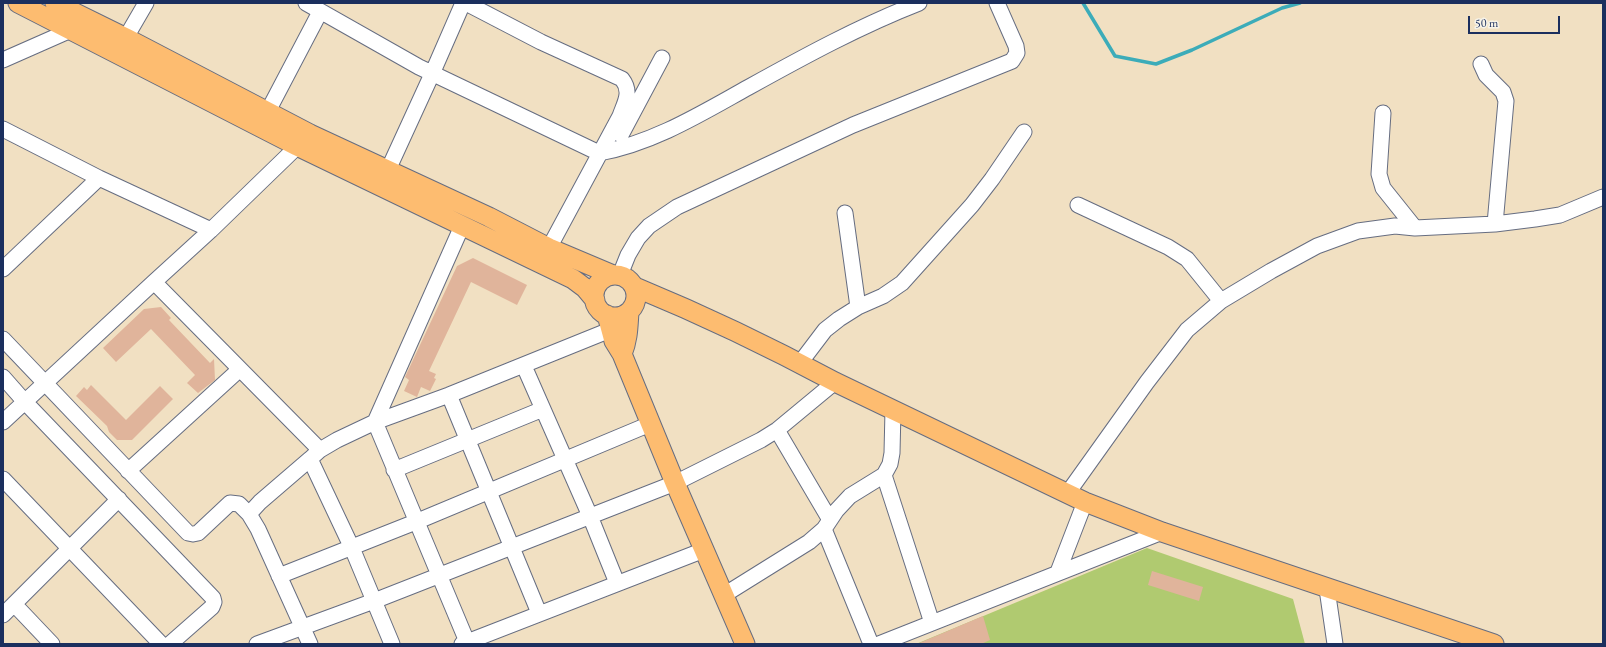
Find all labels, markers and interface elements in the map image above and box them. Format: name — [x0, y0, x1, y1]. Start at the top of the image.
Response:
scale bar — [1470, 8, 1562, 34]
text: 50 m — [1475, 15, 1498, 31]

